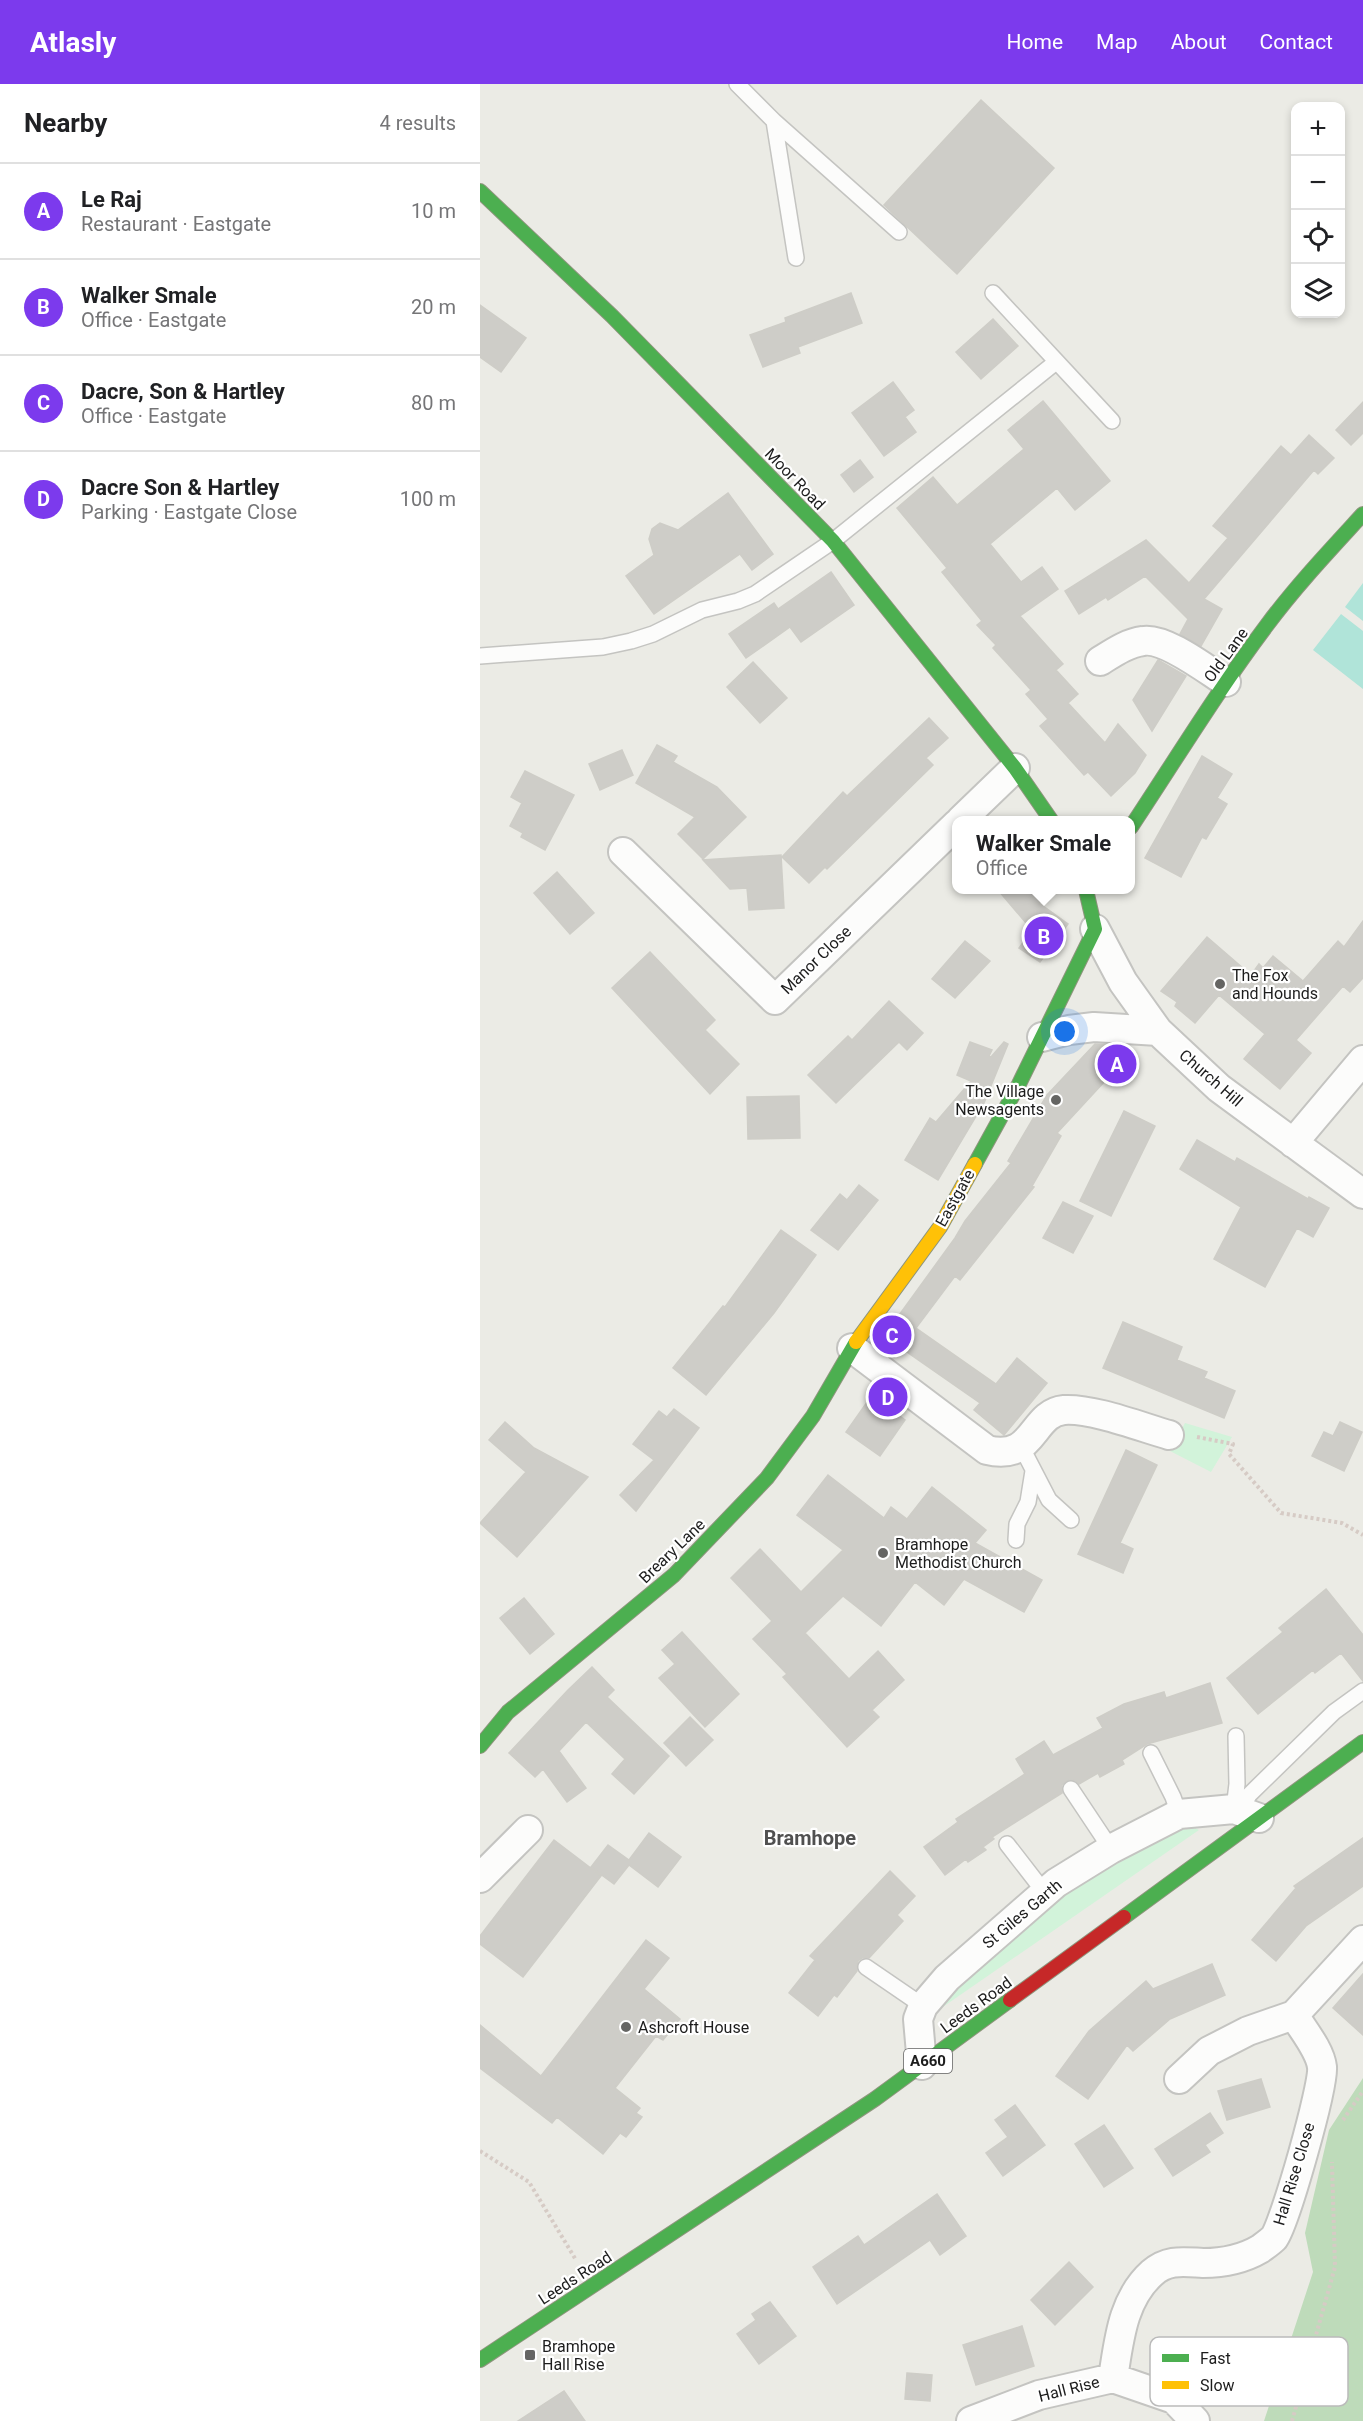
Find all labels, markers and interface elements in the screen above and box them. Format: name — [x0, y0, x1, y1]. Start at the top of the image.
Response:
text: Atlasly — [30, 26, 116, 59]
text: Home — [1007, 30, 1063, 54]
text: Map — [1096, 30, 1138, 54]
text: About — [1171, 30, 1227, 54]
text: Contact — [1260, 30, 1333, 54]
map controls — [1291, 102, 1345, 318]
button: + — [1291, 102, 1345, 156]
text: Nearby — [24, 108, 107, 138]
text: 4 results — [380, 111, 456, 135]
button: − — [1291, 156, 1345, 210]
text: Le Raj — [81, 187, 142, 212]
text: A — [37, 199, 50, 223]
text: 10 m — [411, 199, 456, 223]
button: locate — [1291, 210, 1345, 264]
text: Restaurant · Eastgate — [81, 212, 271, 236]
button: layers — [1291, 264, 1345, 318]
text: Walker Smale — [81, 283, 217, 308]
text: B — [37, 295, 50, 319]
text: 20 m — [411, 295, 456, 319]
text: Office · Eastgate — [81, 308, 226, 332]
text: Dacre, Son & Hartley — [81, 379, 285, 404]
text: C — [37, 391, 50, 415]
text: 80 m — [411, 391, 456, 415]
text: Office · Eastgate — [81, 404, 226, 428]
street label: Moor Road — [761, 444, 829, 514]
text: Dacre Son & Hartley — [81, 475, 279, 500]
text: D — [37, 487, 50, 511]
text: 100 m — [400, 487, 456, 511]
text: Parking · Eastgate Close — [81, 500, 297, 524]
street label: Old Lane — [1200, 624, 1252, 686]
popup — [952, 816, 1135, 894]
text: Walker Smale — [976, 831, 1111, 856]
text: Office — [976, 856, 1028, 880]
pin: B — [1024, 914, 1064, 958]
street label: Manor Close — [777, 922, 855, 998]
place label: The Fox and Hounds — [1232, 966, 1318, 1003]
marker: The Fox and Hounds — [1213, 977, 1227, 991]
your location — [1050, 1017, 1079, 1046]
pin: A — [1098, 1042, 1136, 1086]
street label: Church Hill — [1175, 1045, 1247, 1111]
place label: The Village Newsagents — [955, 1082, 1044, 1119]
marker: The Village Newsagents — [1049, 1093, 1063, 1107]
street label: Eastgate — [931, 1166, 979, 1230]
pin: C — [872, 1312, 912, 1358]
pin: D — [868, 1374, 908, 1420]
street label: Breary Lane — [635, 1515, 709, 1587]
place label: Bramhope Methodist Church — [895, 1535, 1022, 1572]
marker: Bramhope Methodist Church — [876, 1546, 890, 1560]
district label: Bramhope — [764, 1826, 856, 1850]
street label: St Giles Garth — [979, 1875, 1065, 1953]
street label: Leeds Road — [937, 1973, 1015, 2037]
place label: Ashcroft House — [638, 2018, 749, 2037]
marker: Ashcroft House — [619, 2020, 633, 2034]
road number: A660 — [904, 2049, 952, 2073]
street label: Hall Rise Close — [1269, 2120, 1319, 2228]
street label: Leeds Road — [535, 2247, 615, 2309]
place label: Bramhope Hall Rise — [542, 2337, 615, 2374]
legend — [1150, 2337, 1348, 2406]
marker: Bramhope Hall Rise — [523, 2348, 537, 2362]
text: Fast — [1200, 2349, 1231, 2368]
street label: Hall Rise — [1036, 2372, 1102, 2406]
text: Slow — [1200, 2376, 1235, 2395]

